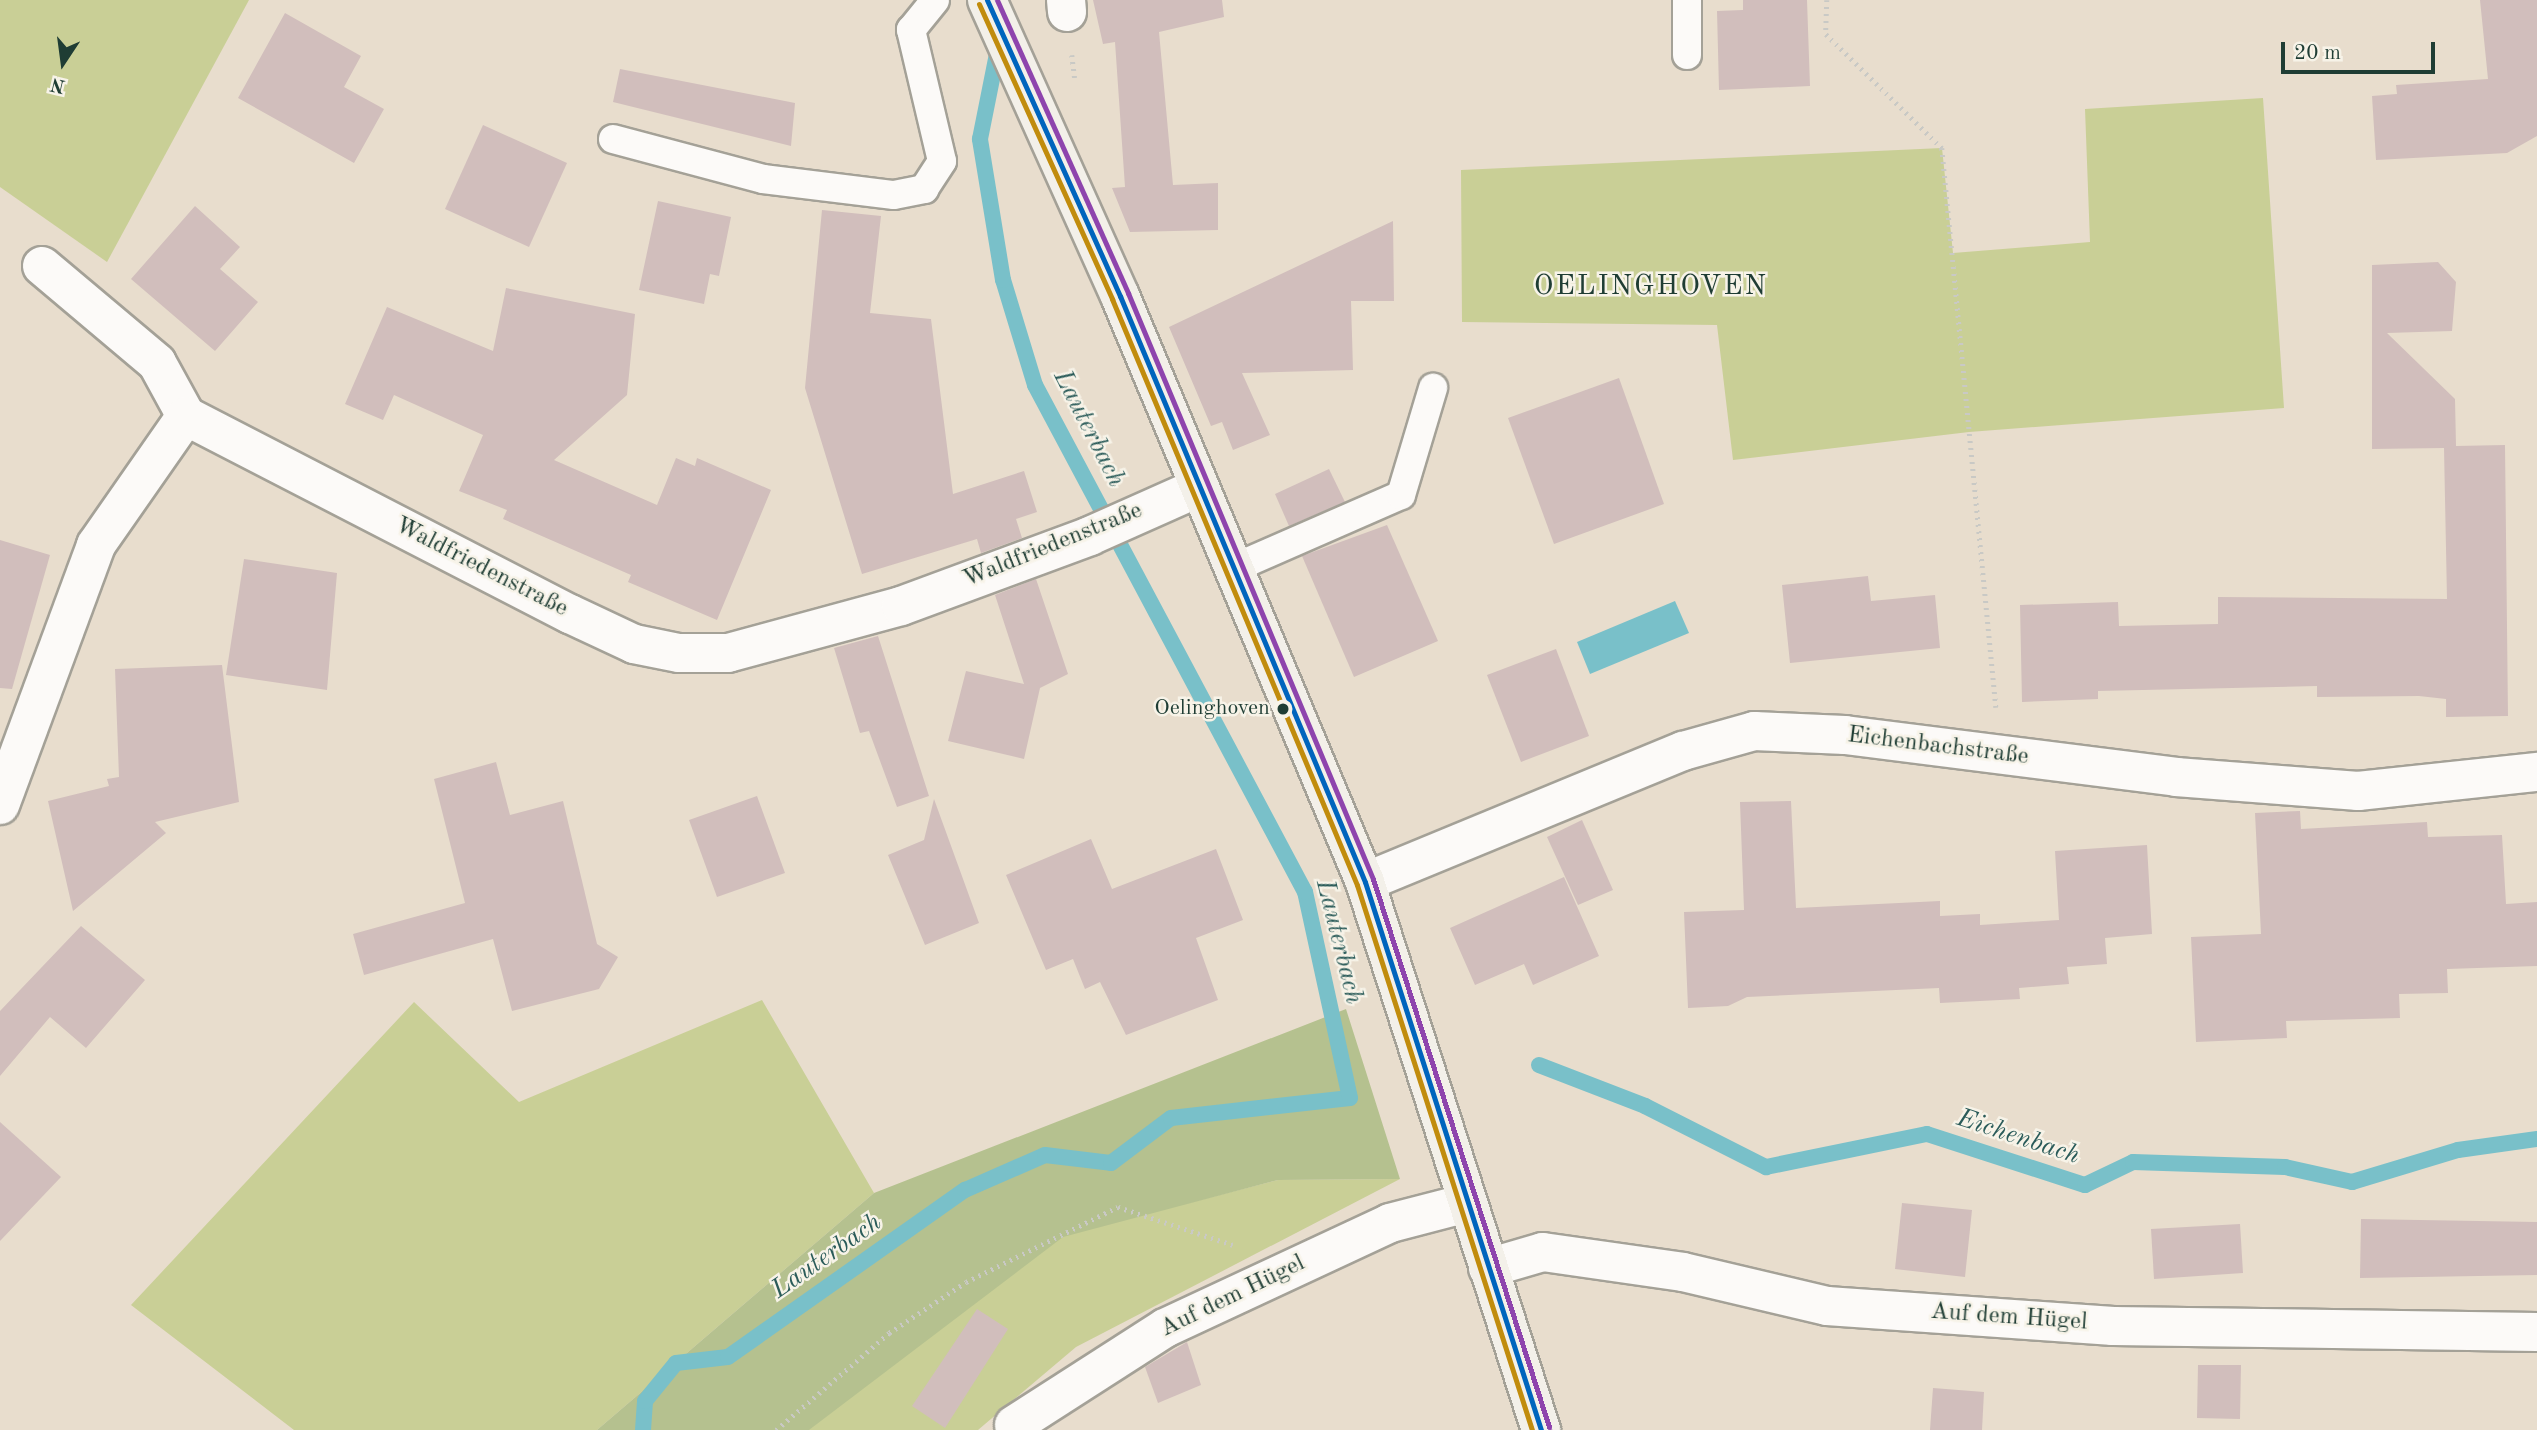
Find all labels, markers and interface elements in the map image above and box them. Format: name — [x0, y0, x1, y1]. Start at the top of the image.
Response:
north arrow — [28, 28, 98, 98]
scale bar — [2285, 28, 2439, 72]
text: 20 m — [2294, 43, 2341, 64]
text: N — [49, 73, 67, 95]
district label: OELINGHOVEN — [1535, 270, 1767, 304]
water label: Lauterbach — [1045, 365, 1131, 493]
street label: Waldfriedenstraße — [959, 497, 1147, 595]
street label: Waldfriedenstraße — [390, 512, 572, 624]
place label: Oelinghoven — [1154, 696, 1270, 722]
marker: Oelinghoven — [1276, 702, 1290, 716]
street label: Eichenbachstraße — [1846, 722, 2030, 772]
water label: Lauterbach — [1307, 876, 1369, 1008]
water label: Eichenbach — [1953, 1103, 2083, 1173]
water label: Lauterbach — [766, 1208, 888, 1306]
street label: Auf dem Hügel — [1156, 1250, 1310, 1344]
street label: Auf dem Hügel — [1930, 1298, 2088, 1338]

